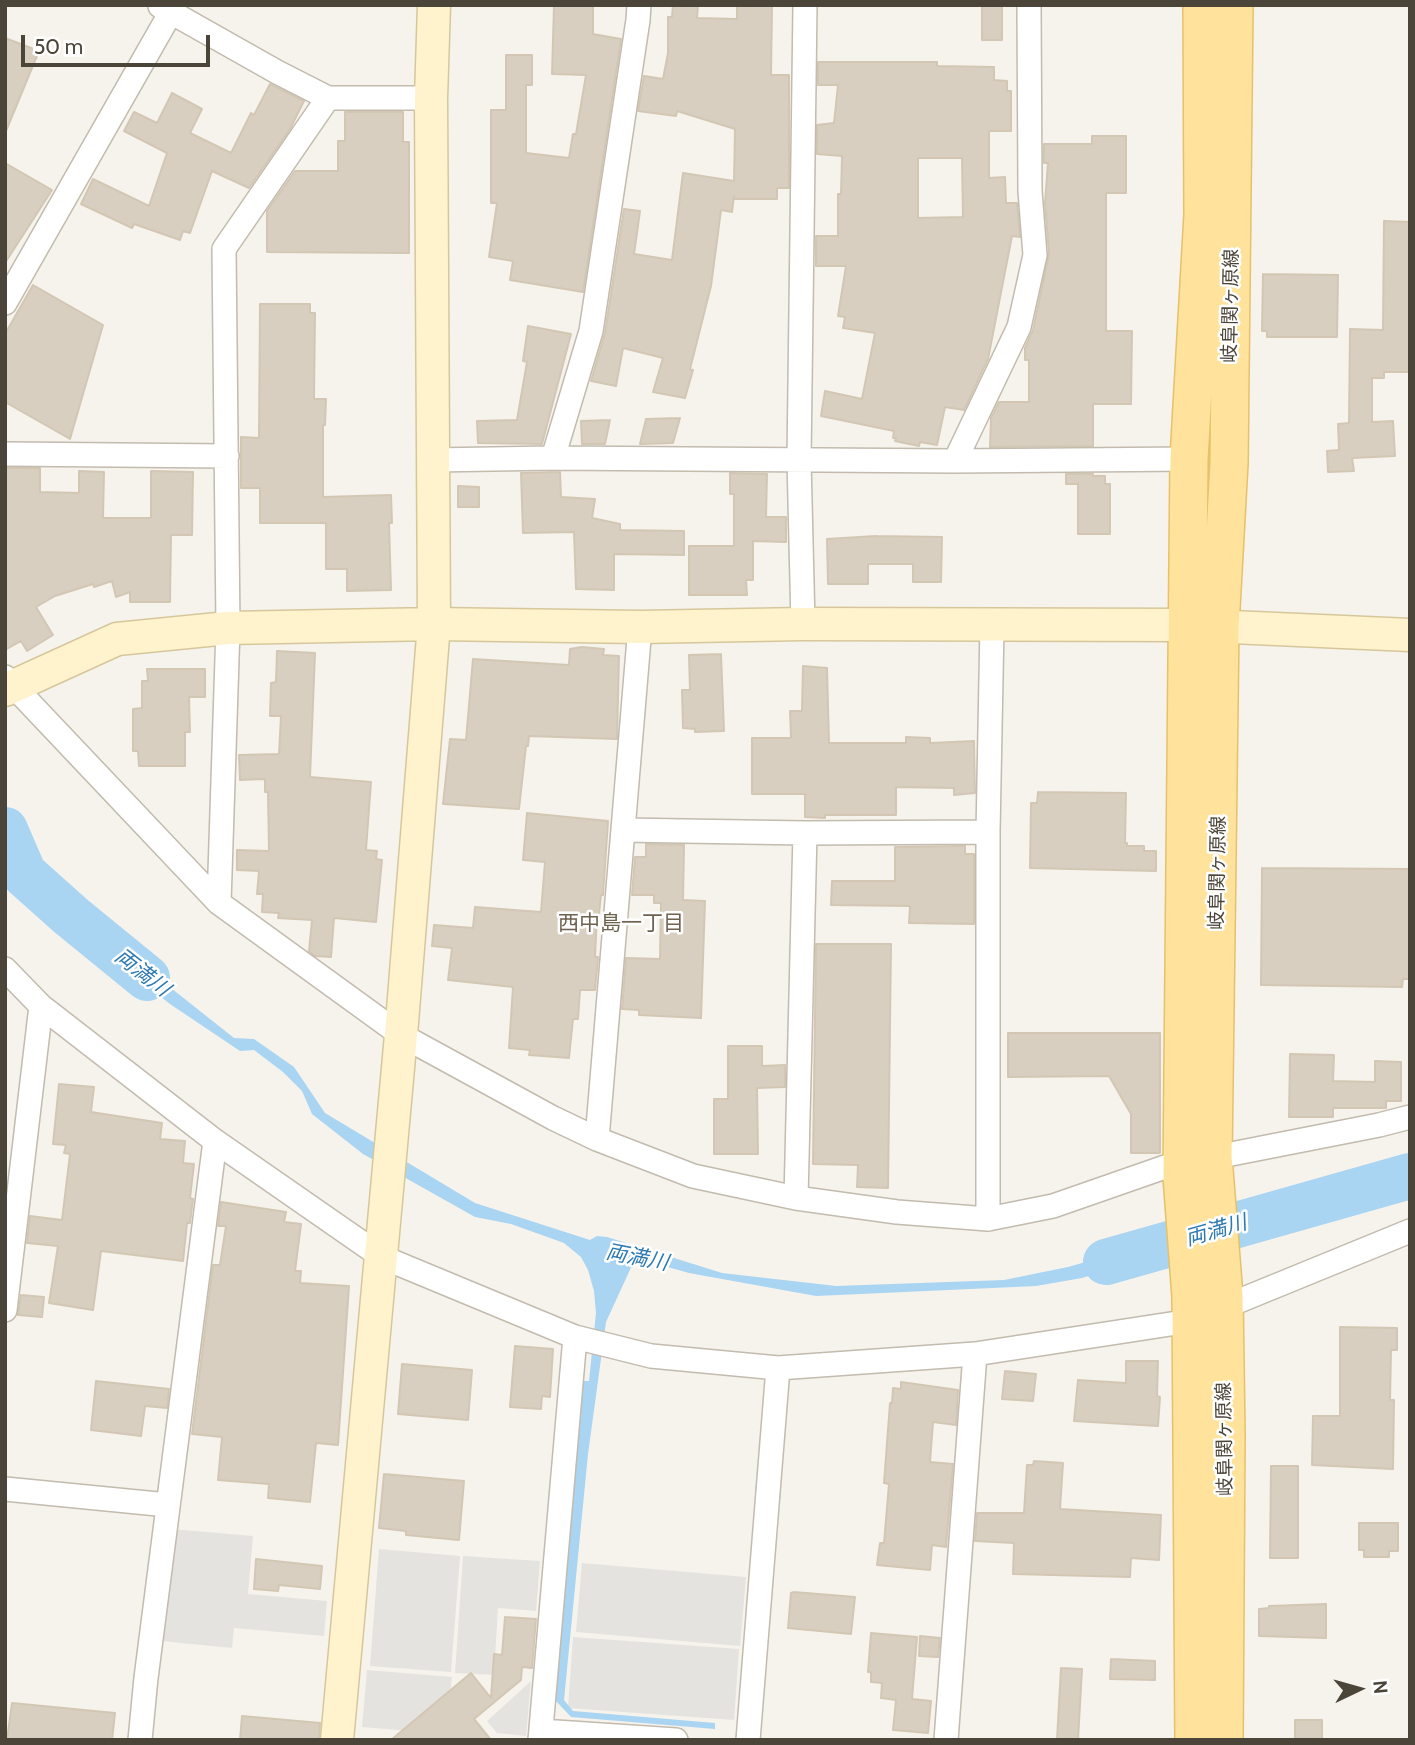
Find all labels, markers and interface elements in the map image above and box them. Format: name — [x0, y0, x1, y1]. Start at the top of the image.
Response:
scale bar — [24, 21, 214, 65]
text: 50 m — [34, 34, 83, 59]
street label: 岐阜関ヶ原線 — [1219, 249, 1243, 363]
street label: 岐阜関ヶ原線 — [1206, 816, 1230, 930]
district label: 西中島一丁目 — [558, 911, 684, 937]
water label: 両満川 — [109, 944, 175, 1002]
water label: 両満川 — [1182, 1210, 1250, 1252]
water label: 両満川 — [604, 1240, 670, 1276]
street label: 岐阜関ヶ原線 — [1213, 1382, 1237, 1496]
north arrow — [1324, 1654, 1394, 1724]
text: N — [1368, 1679, 1392, 1695]

